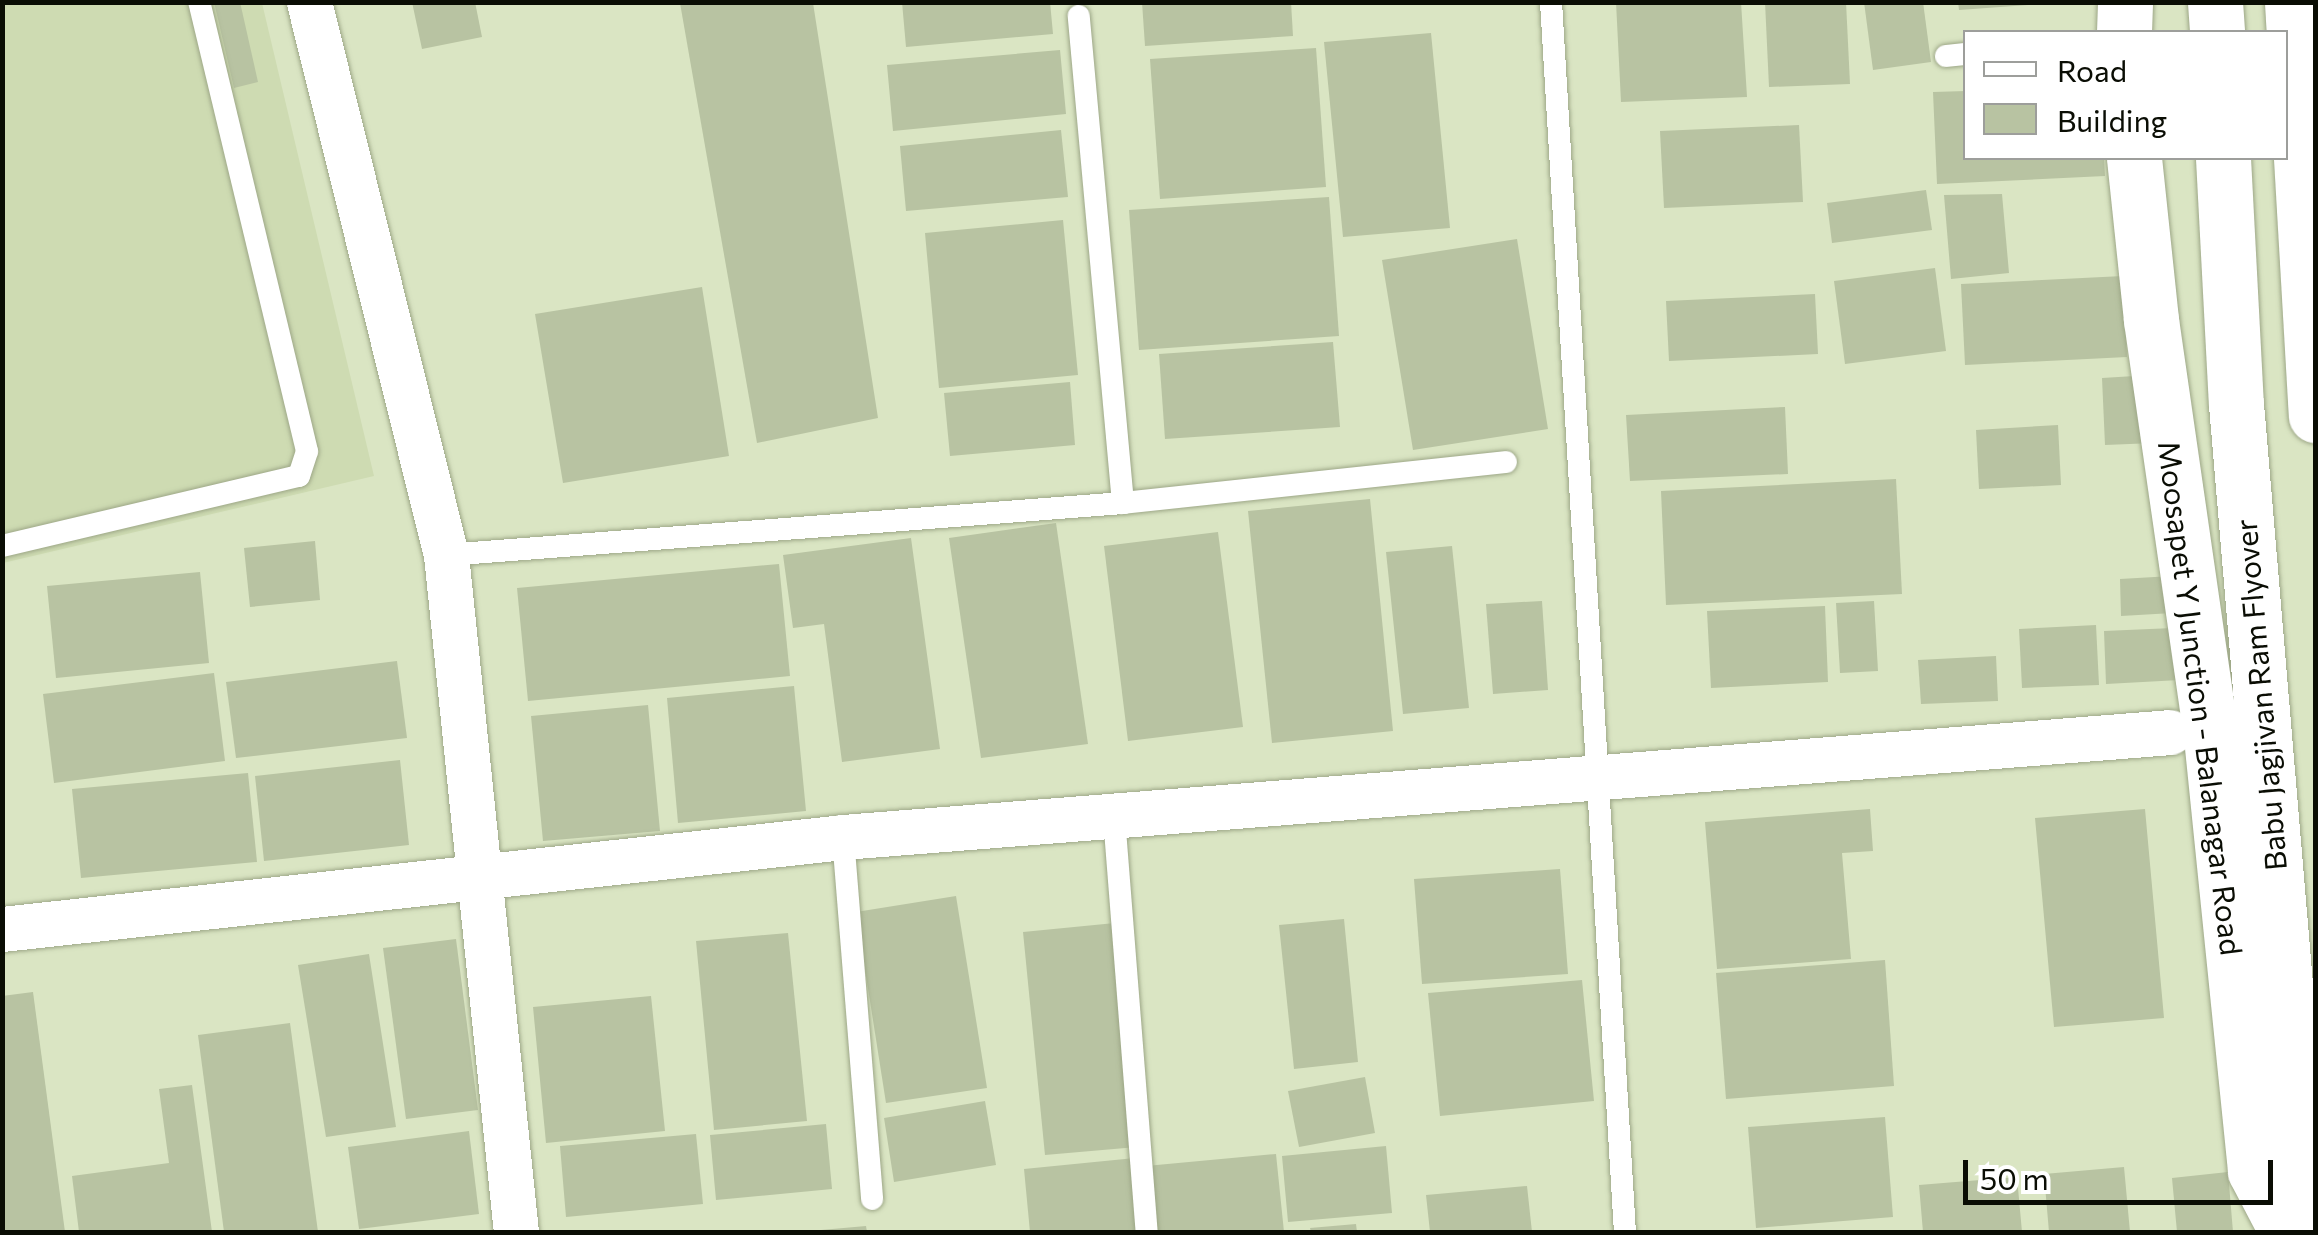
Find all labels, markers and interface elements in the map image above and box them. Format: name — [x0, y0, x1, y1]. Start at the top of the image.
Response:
legend — [1963, 30, 2288, 160]
text: Road — [2057, 51, 2127, 88]
text: Building — [2057, 101, 2167, 138]
street label: Moosapet Y Junction - Balanagar Road — [2152, 439, 2250, 957]
street label: Babu Jagjivan Ram Flyover — [2227, 518, 2293, 872]
scale bar — [1968, 1140, 2278, 1202]
text: 50 m — [1980, 1159, 2049, 1196]

